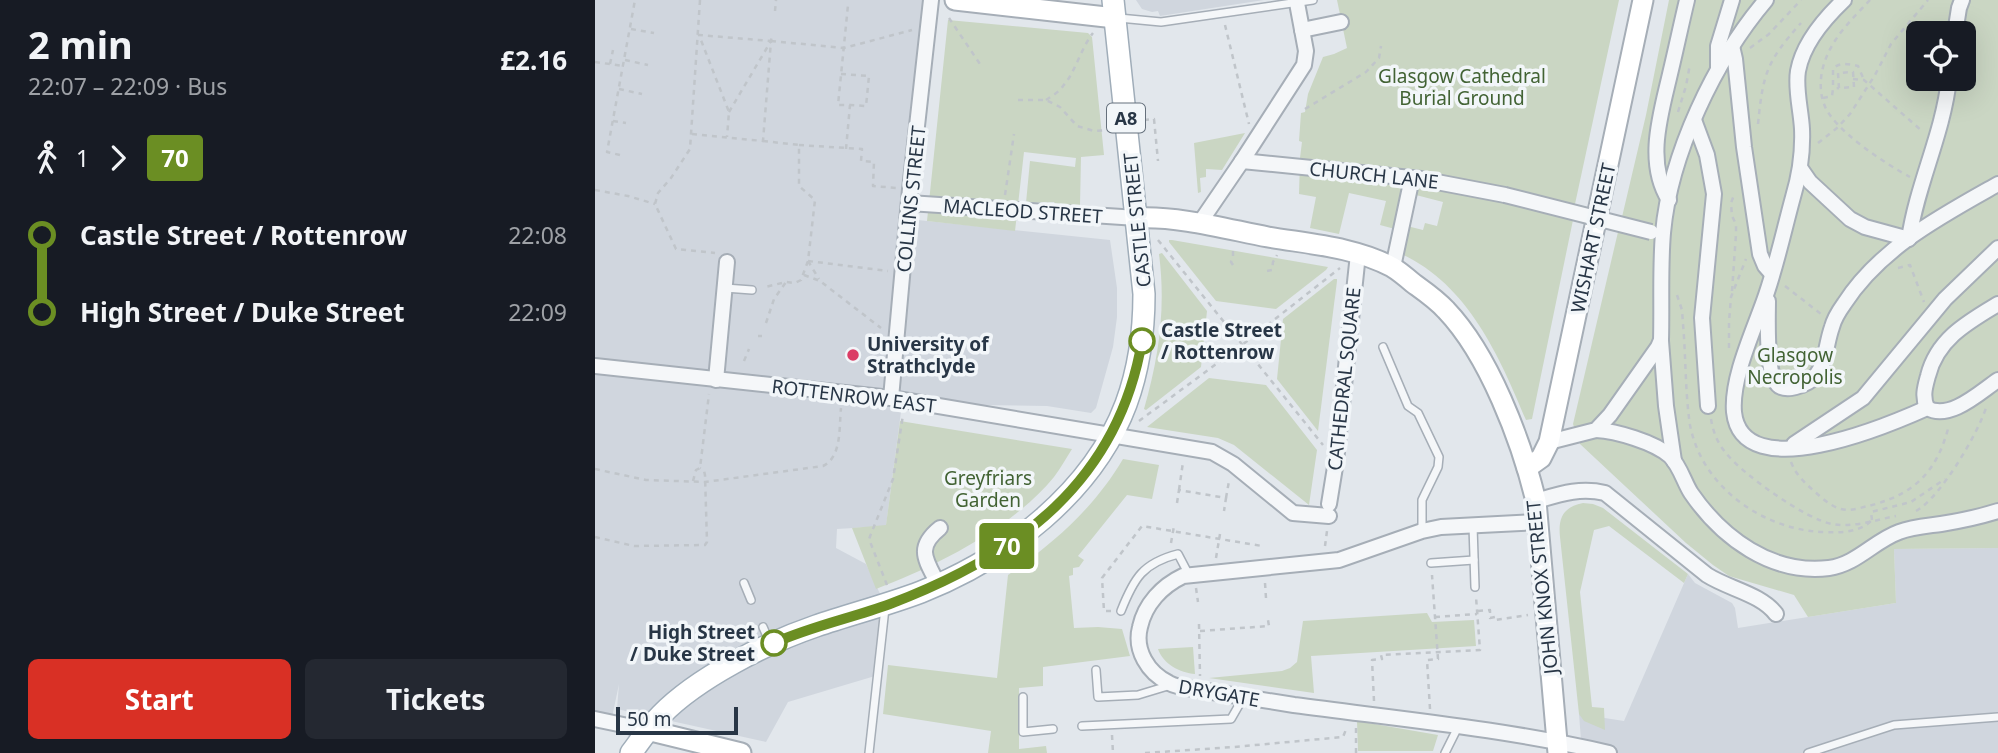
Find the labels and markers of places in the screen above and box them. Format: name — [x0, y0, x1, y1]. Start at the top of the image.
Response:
place label: Castle Street / Rottenrow — [1161, 317, 1282, 365]
marker: Castle Street / Rottenrow — [1129, 328, 1155, 354]
place label: University of Strathclyde — [867, 331, 990, 379]
marker: University of Strathclyde — [845, 347, 861, 363]
place label: High Street / Duke Street — [630, 619, 755, 667]
marker: High Street / Duke Street — [761, 630, 787, 656]

